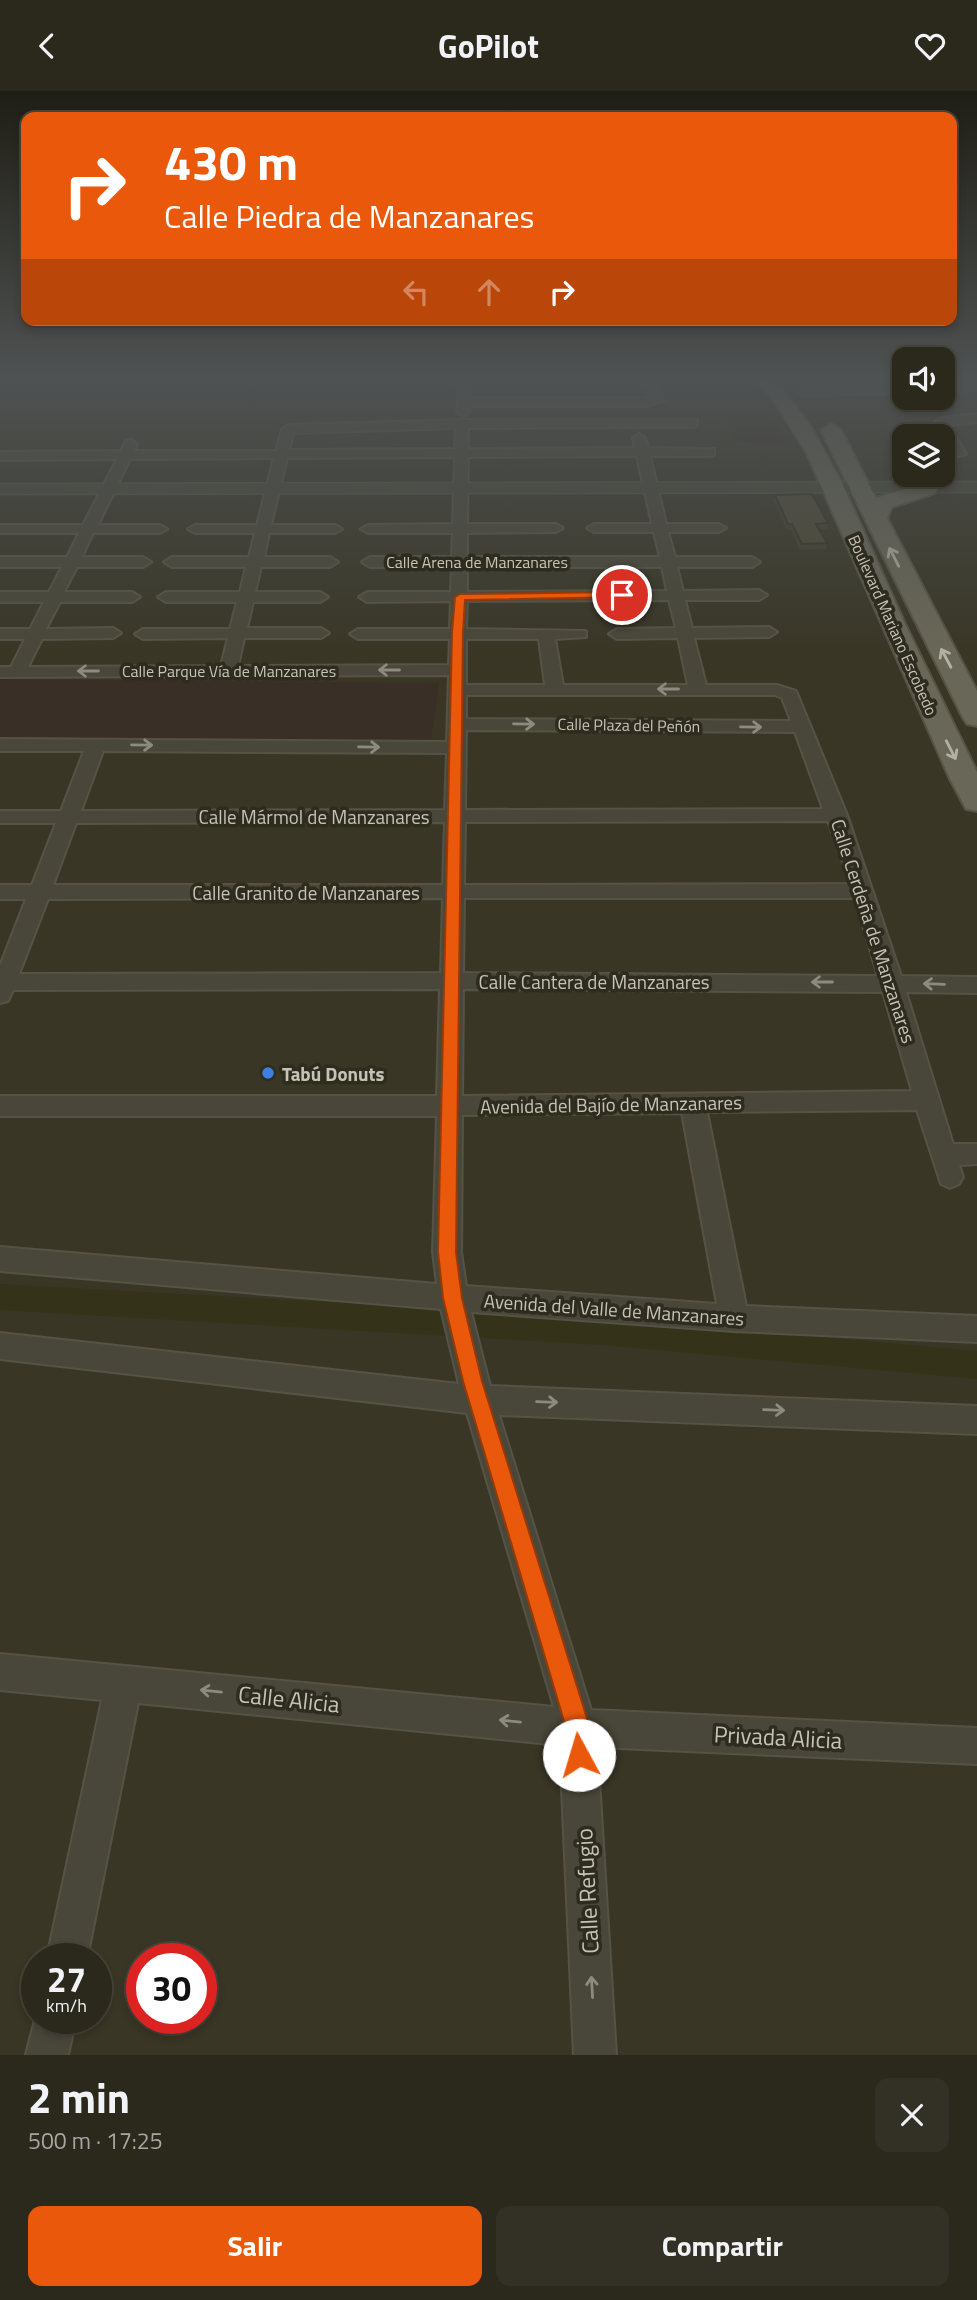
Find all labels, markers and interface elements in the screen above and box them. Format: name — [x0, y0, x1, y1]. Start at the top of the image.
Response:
text: GoPilot — [438, 22, 539, 70]
icon: back — [28, 27, 66, 65]
icon: heart — [911, 27, 949, 65]
text: 430 m — [164, 124, 298, 199]
icon: right — [49, 140, 140, 231]
text: Calle Piedra de Manzanares — [164, 192, 534, 240]
icon: left — [397, 273, 435, 311]
icon: ahead — [470, 273, 508, 311]
icon: right — [543, 273, 581, 311]
map controls — [892, 347, 955, 487]
button: sound — [892, 347, 955, 410]
button: layers — [892, 424, 955, 487]
street label: Boulevard Mariano Escobedo — [842, 531, 944, 719]
one-way arrow — [886, 547, 900, 568]
street label: Calle Arena de Manzanares — [386, 550, 568, 574]
pin — [592, 565, 652, 625]
icon: arrive — [603, 576, 641, 614]
one-way arrow — [938, 648, 952, 669]
street label: Calle Parque Vía de Manzanares — [122, 659, 336, 683]
one-way arrow — [378, 663, 401, 677]
one-way arrow — [77, 664, 100, 678]
one-way arrow — [656, 682, 679, 696]
street label: Calle Plaza del Peñón — [557, 712, 701, 738]
one-way arrow — [512, 717, 535, 731]
one-way arrow — [739, 720, 762, 734]
one-way arrow — [130, 738, 153, 752]
one-way arrow — [945, 739, 959, 760]
one-way arrow — [357, 740, 380, 754]
street label: Calle Mármol de Manzanares — [198, 802, 430, 831]
street label: Calle Cerdeña de Manzanares — [824, 815, 924, 1047]
street label: Calle Granito de Manzanares — [192, 878, 420, 907]
street label: Calle Cantera de Manzanares — [478, 967, 710, 996]
one-way arrow — [811, 975, 834, 989]
one-way arrow — [922, 977, 945, 990]
place label: Tabú Donuts — [282, 1059, 385, 1088]
marker: Tabú Donuts — [260, 1065, 276, 1081]
street label: Avenida del Bajío de Manzanares — [480, 1087, 742, 1121]
street label: Avenida del Valle de Manzanares — [483, 1285, 745, 1333]
one-way arrow — [535, 1396, 558, 1409]
one-way arrow — [763, 1403, 786, 1417]
street label: Calle Alicia — [236, 1676, 342, 1722]
one-way arrow — [200, 1684, 222, 1697]
one-way arrow — [499, 1714, 522, 1727]
street label: Privada Alicia — [713, 1716, 844, 1758]
position arrow — [542, 1718, 616, 1792]
street label: Calle Refugio — [566, 1827, 608, 1955]
speed limit sign: 30 — [126, 1943, 217, 2034]
text: 27 — [47, 1952, 86, 2006]
one-way arrow — [585, 1976, 598, 1999]
text: km/h — [46, 1992, 87, 2019]
text: 2 min — [28, 2065, 130, 2129]
button: close — [875, 2078, 949, 2152]
text: 500 m · 17:25 — [28, 2123, 163, 2158]
button: Salir — [28, 2206, 482, 2286]
button: Compartir — [496, 2206, 949, 2286]

